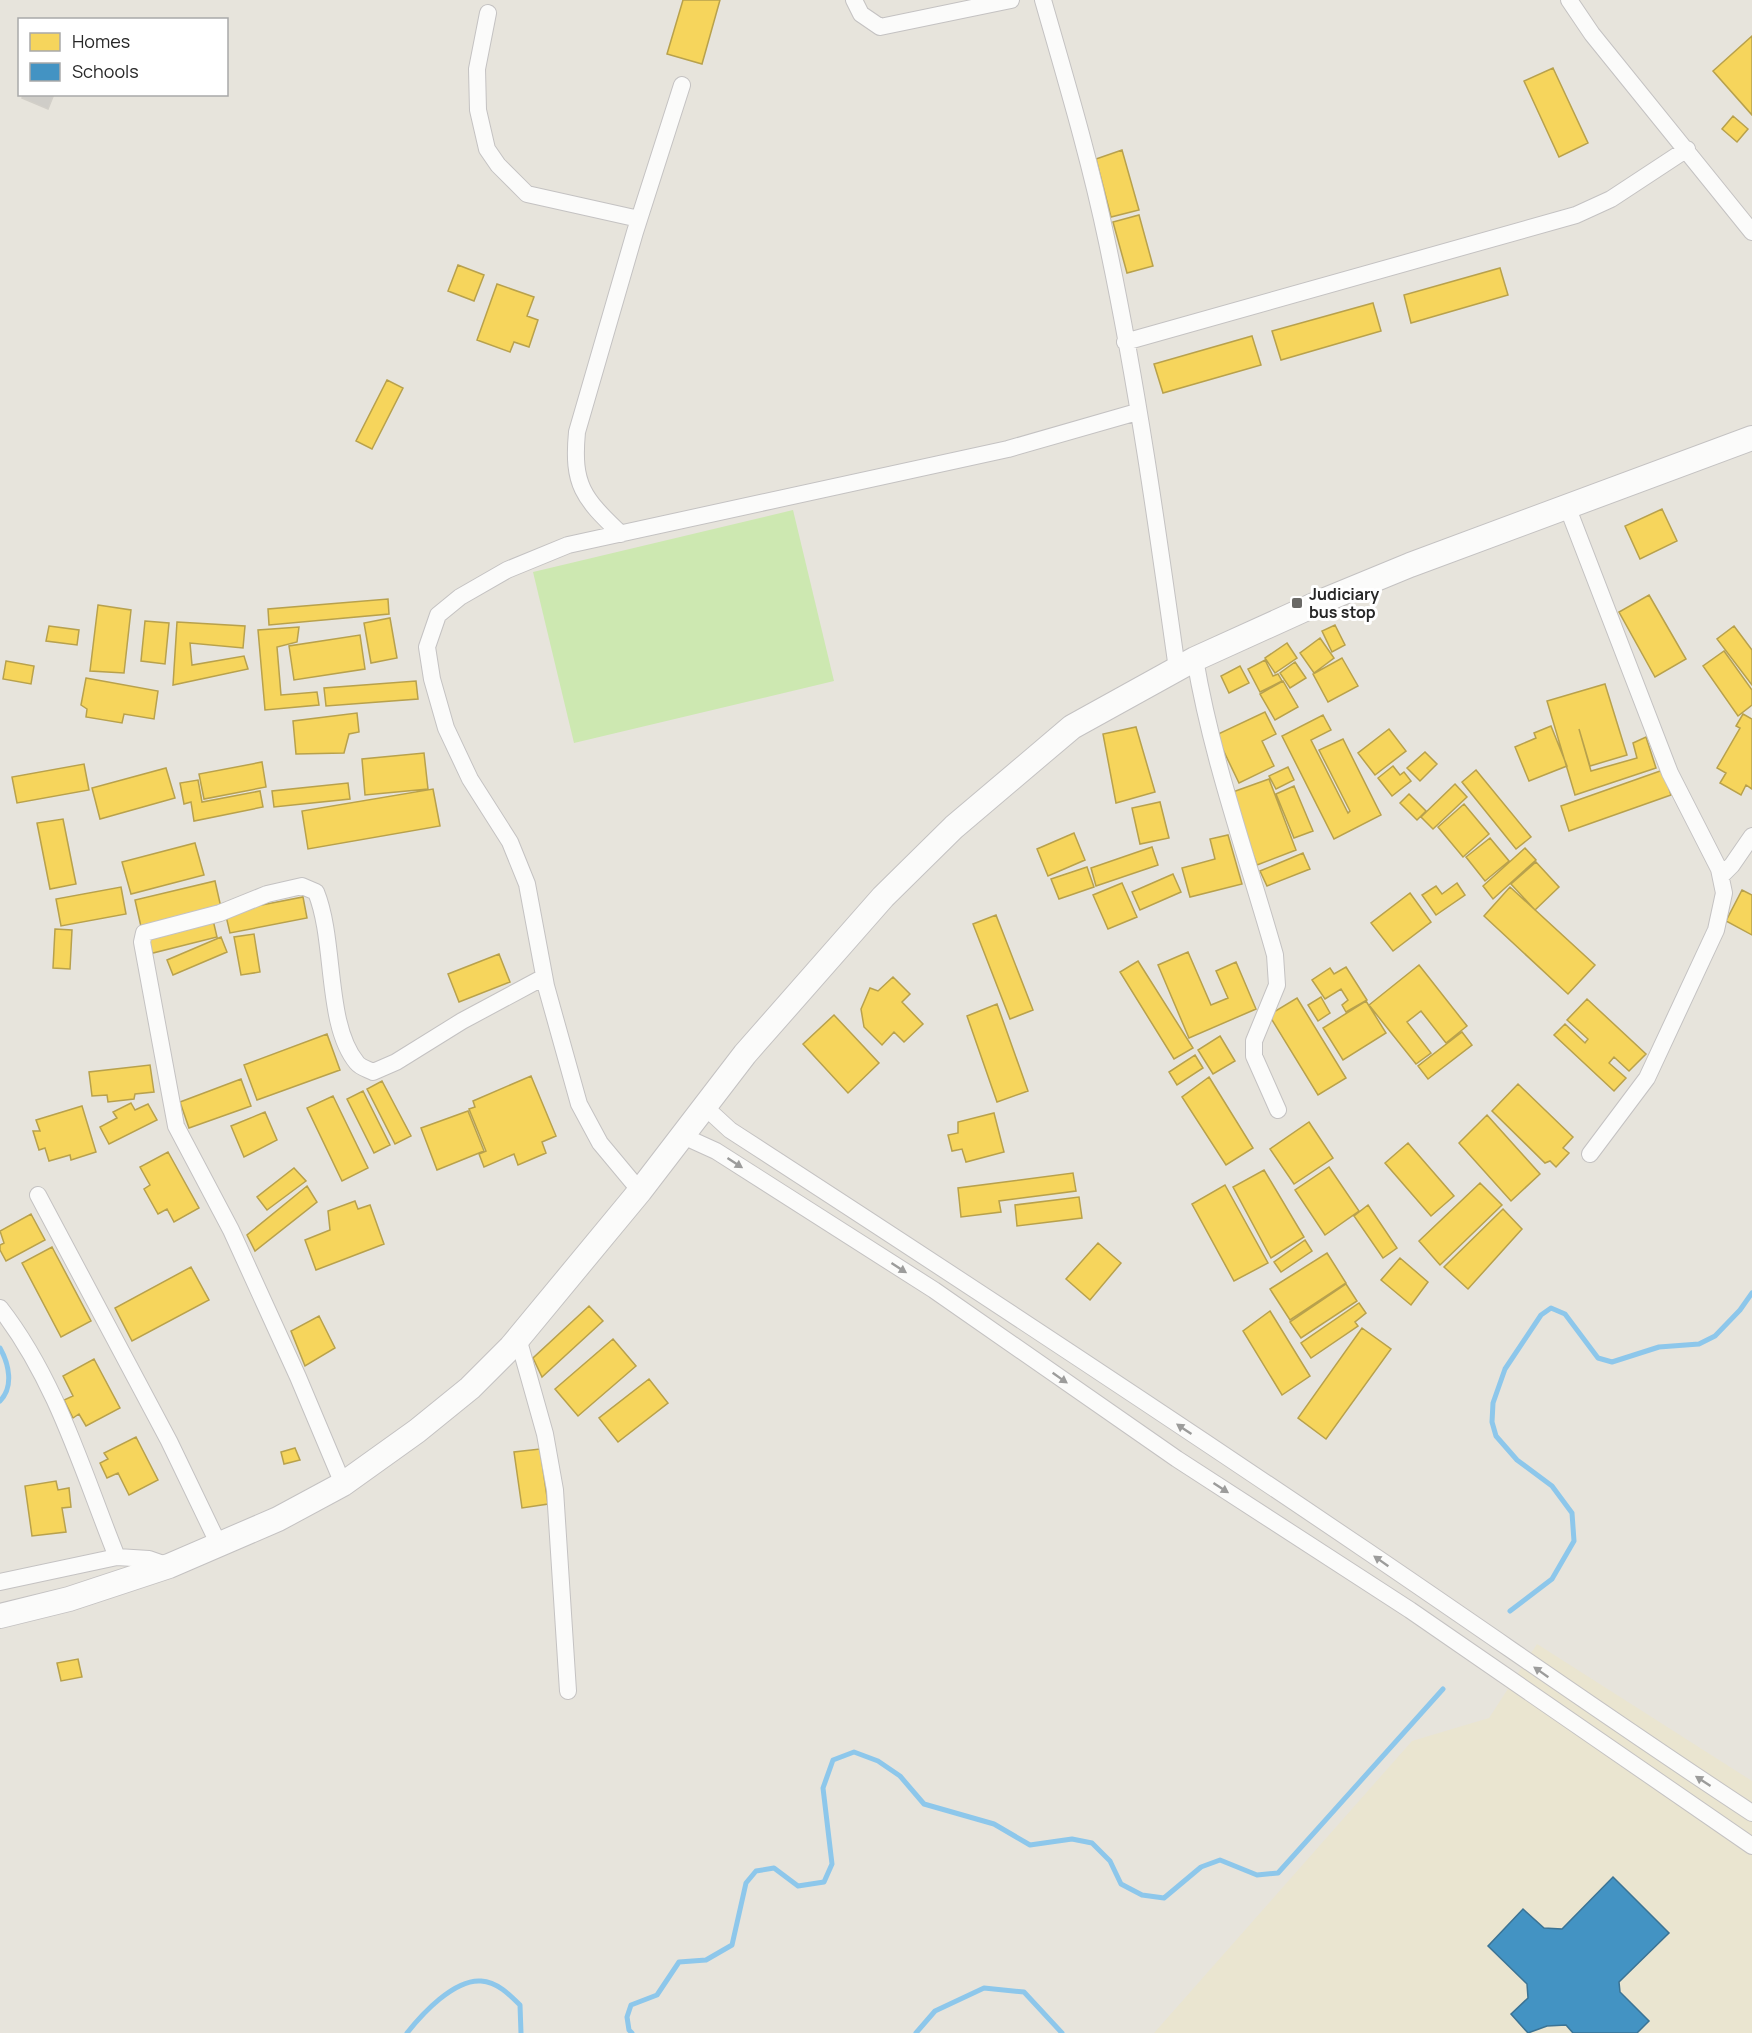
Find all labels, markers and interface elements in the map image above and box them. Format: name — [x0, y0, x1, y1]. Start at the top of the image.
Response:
legend — [18, 18, 228, 96]
text: Homes — [72, 29, 130, 53]
text: Schools — [72, 59, 139, 83]
place label: Judiciary bus stop — [1309, 583, 1379, 623]
marker: Judiciary bus stop — [1290, 596, 1304, 610]
one-way arrow — [727, 1158, 743, 1169]
one-way arrow — [891, 1263, 907, 1274]
one-way arrow — [1052, 1372, 1068, 1384]
one-way arrow — [1177, 1423, 1193, 1435]
one-way arrow — [1213, 1482, 1229, 1494]
one-way arrow — [1374, 1555, 1390, 1567]
one-way arrow — [1534, 1666, 1550, 1678]
one-way arrow — [1695, 1776, 1711, 1787]

